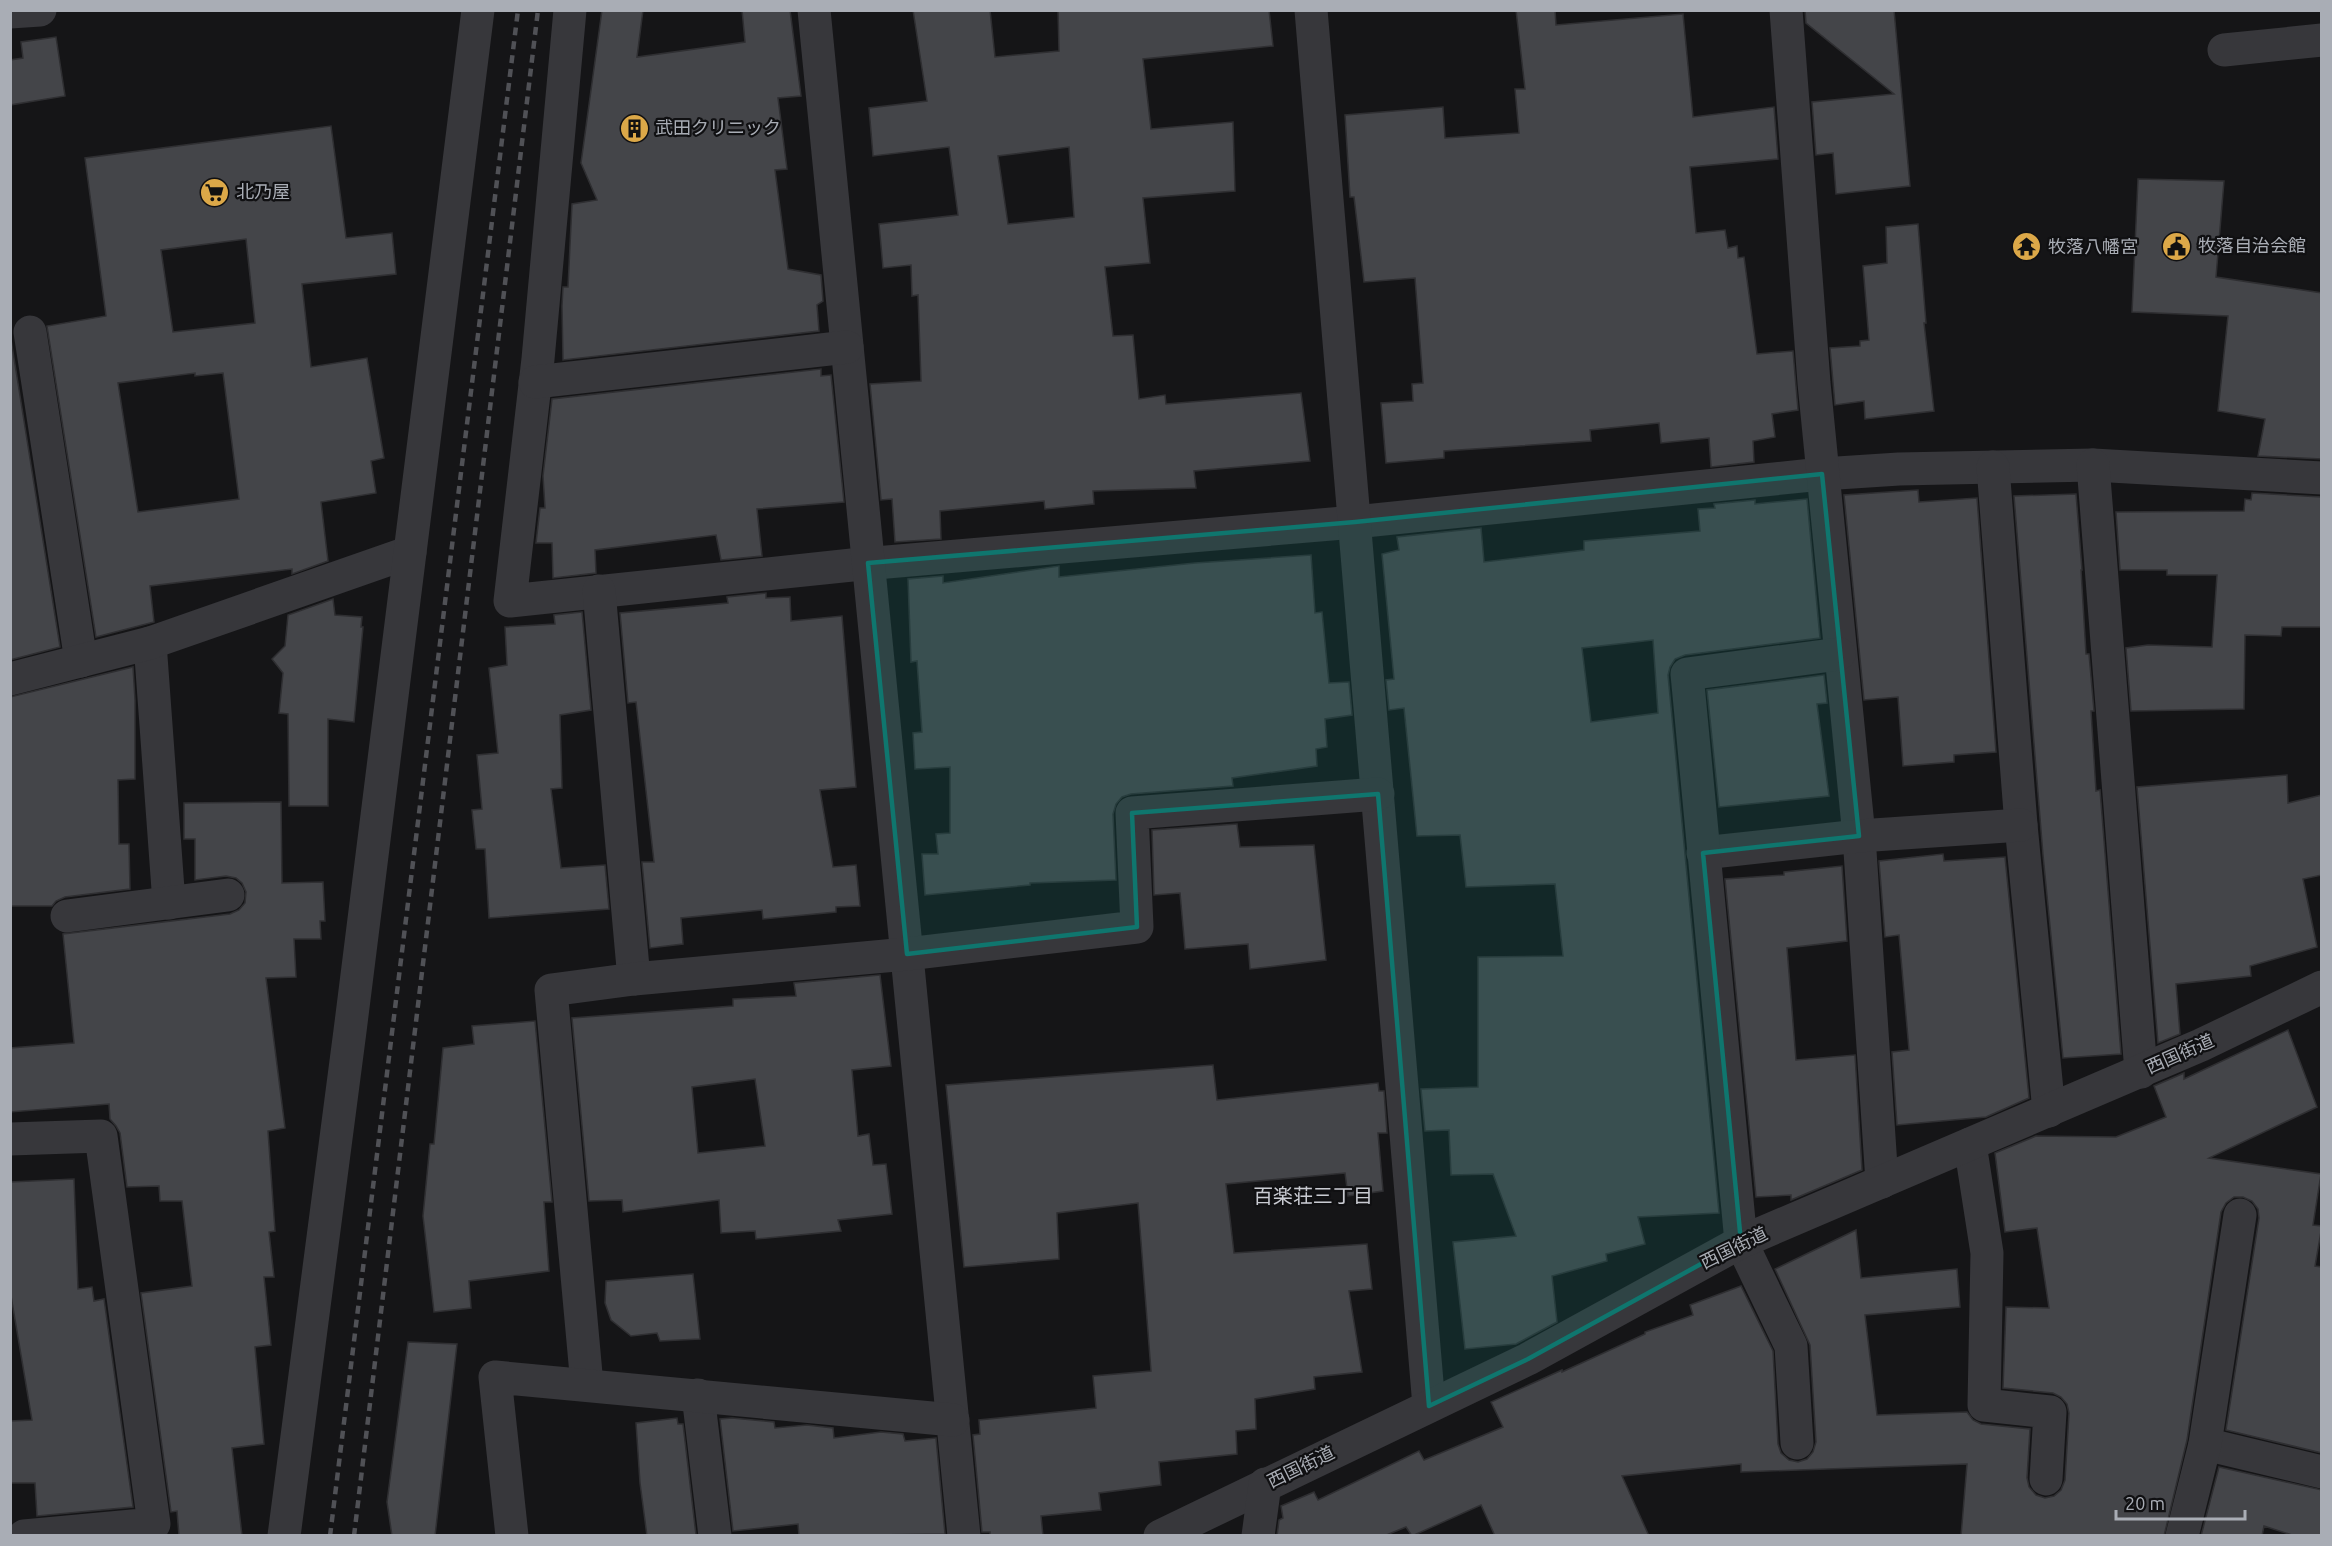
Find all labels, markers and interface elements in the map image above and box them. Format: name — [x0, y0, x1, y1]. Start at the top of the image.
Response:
building icon: 武田クリニック — [618, 112, 650, 144]
place label: 武田クリニック — [655, 117, 781, 137]
supermarket icon: 北乃屋 — [199, 176, 231, 208]
place label: 北乃屋 — [236, 181, 290, 201]
public building icon: 牧落自治会館 — [2161, 230, 2193, 262]
temple icon: 牧落八幡宮 — [2011, 231, 2043, 263]
place label: 牧落自治会館 — [2198, 235, 2306, 255]
place label: 牧落八幡宮 — [2048, 236, 2138, 256]
street label: 西国街道 — [2143, 1029, 2217, 1077]
district label: 百楽荘三丁目 — [1253, 1184, 1373, 1207]
street label: 西国街道 — [1697, 1222, 1770, 1272]
street label: 西国街道 — [1264, 1441, 1337, 1491]
scale bar — [2116, 1483, 2245, 1521]
text: 20 m — [2125, 1493, 2165, 1513]

